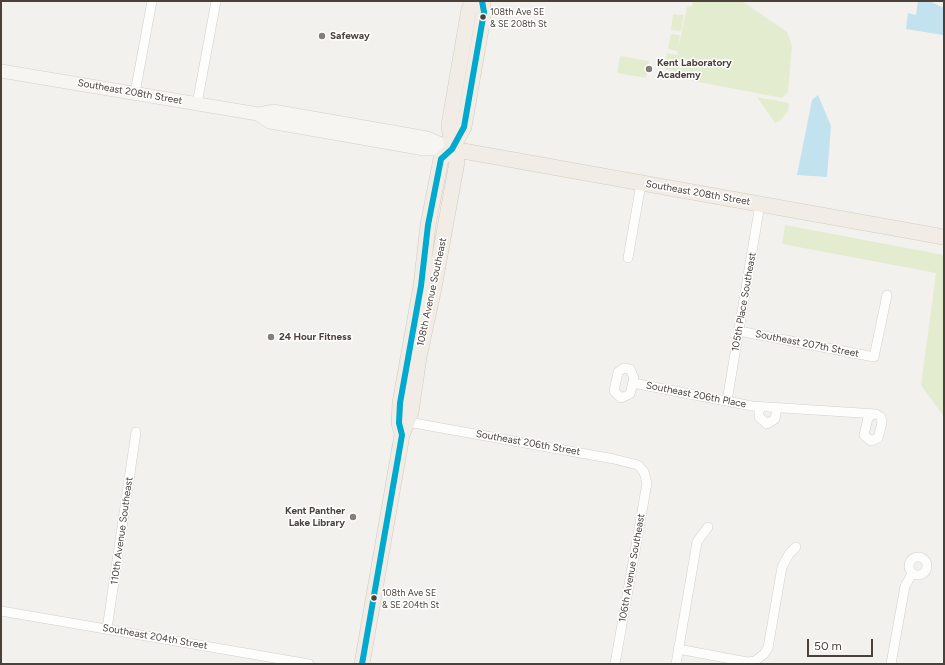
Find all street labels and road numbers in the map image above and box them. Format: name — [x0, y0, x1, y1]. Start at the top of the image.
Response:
street label: Southeast 208th Street — [77, 77, 183, 107]
street label: Southeast 208th Street — [645, 178, 751, 208]
street label: 108th Avenue Southeast — [415, 237, 449, 347]
street label: 105th Place Southeast — [729, 252, 759, 352]
street label: Southeast 207th Street — [754, 328, 860, 360]
street label: Southeast 206th Place — [645, 379, 747, 411]
street label: Southeast 206th Street — [475, 428, 581, 458]
street label: 110th Avenue Southeast — [108, 476, 136, 586]
street label: 106th Avenue Southeast — [617, 513, 647, 623]
street label: Southeast 204th Street — [102, 622, 208, 652]

